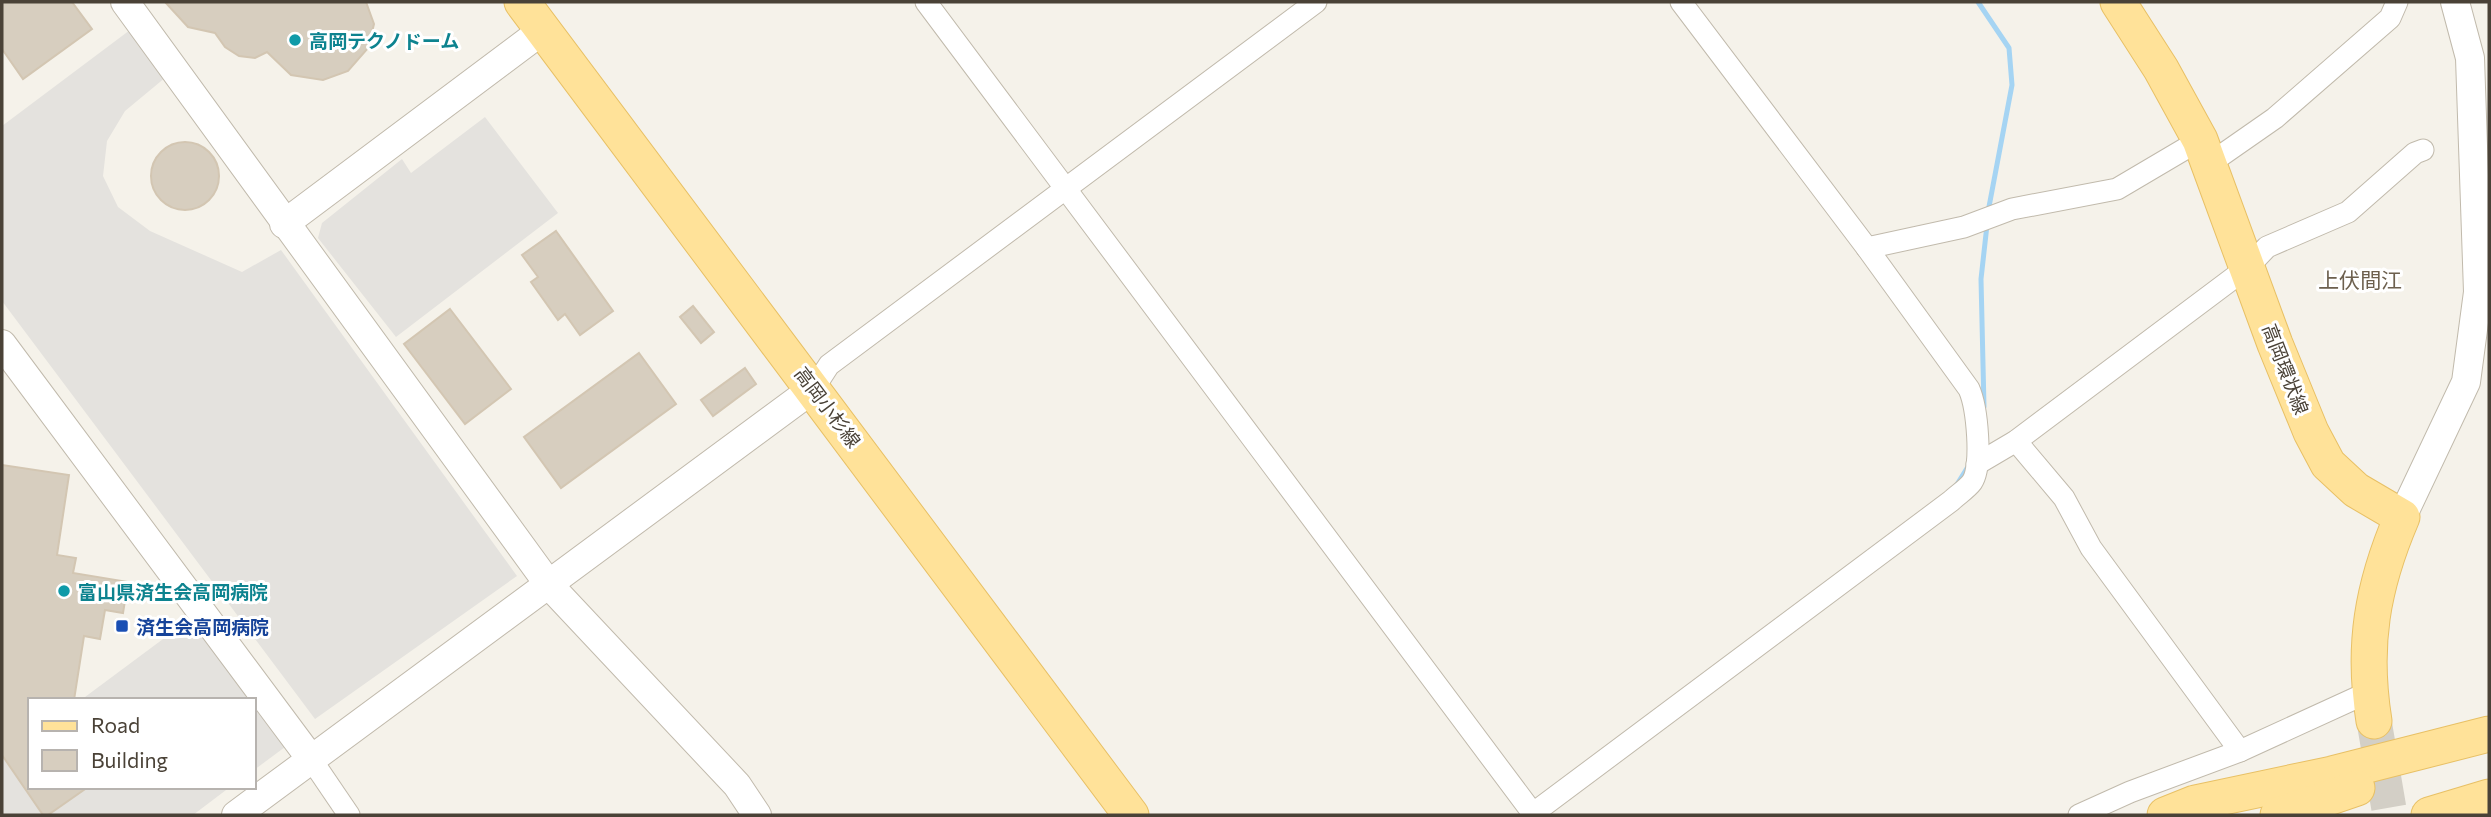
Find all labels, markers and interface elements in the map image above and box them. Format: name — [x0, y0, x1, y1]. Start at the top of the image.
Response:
place label: 高岡テクノドーム — [309, 29, 459, 52]
marker: 高岡テクノドーム — [287, 32, 303, 48]
district label: 上伏間江 — [2318, 267, 2402, 292]
street label: 高岡環状線 — [2258, 321, 2314, 417]
street label: 高岡小杉線 — [790, 362, 866, 452]
place label: 富山県済生会高岡病院 — [78, 580, 268, 603]
marker: 富山県済生会高岡病院 — [56, 583, 72, 599]
place label: 済生会高岡病院 — [136, 615, 269, 638]
marker: 済生会高岡病院 — [114, 618, 130, 634]
legend — [28, 698, 256, 789]
text: Road — [91, 712, 140, 737]
text: Building — [91, 747, 168, 772]

